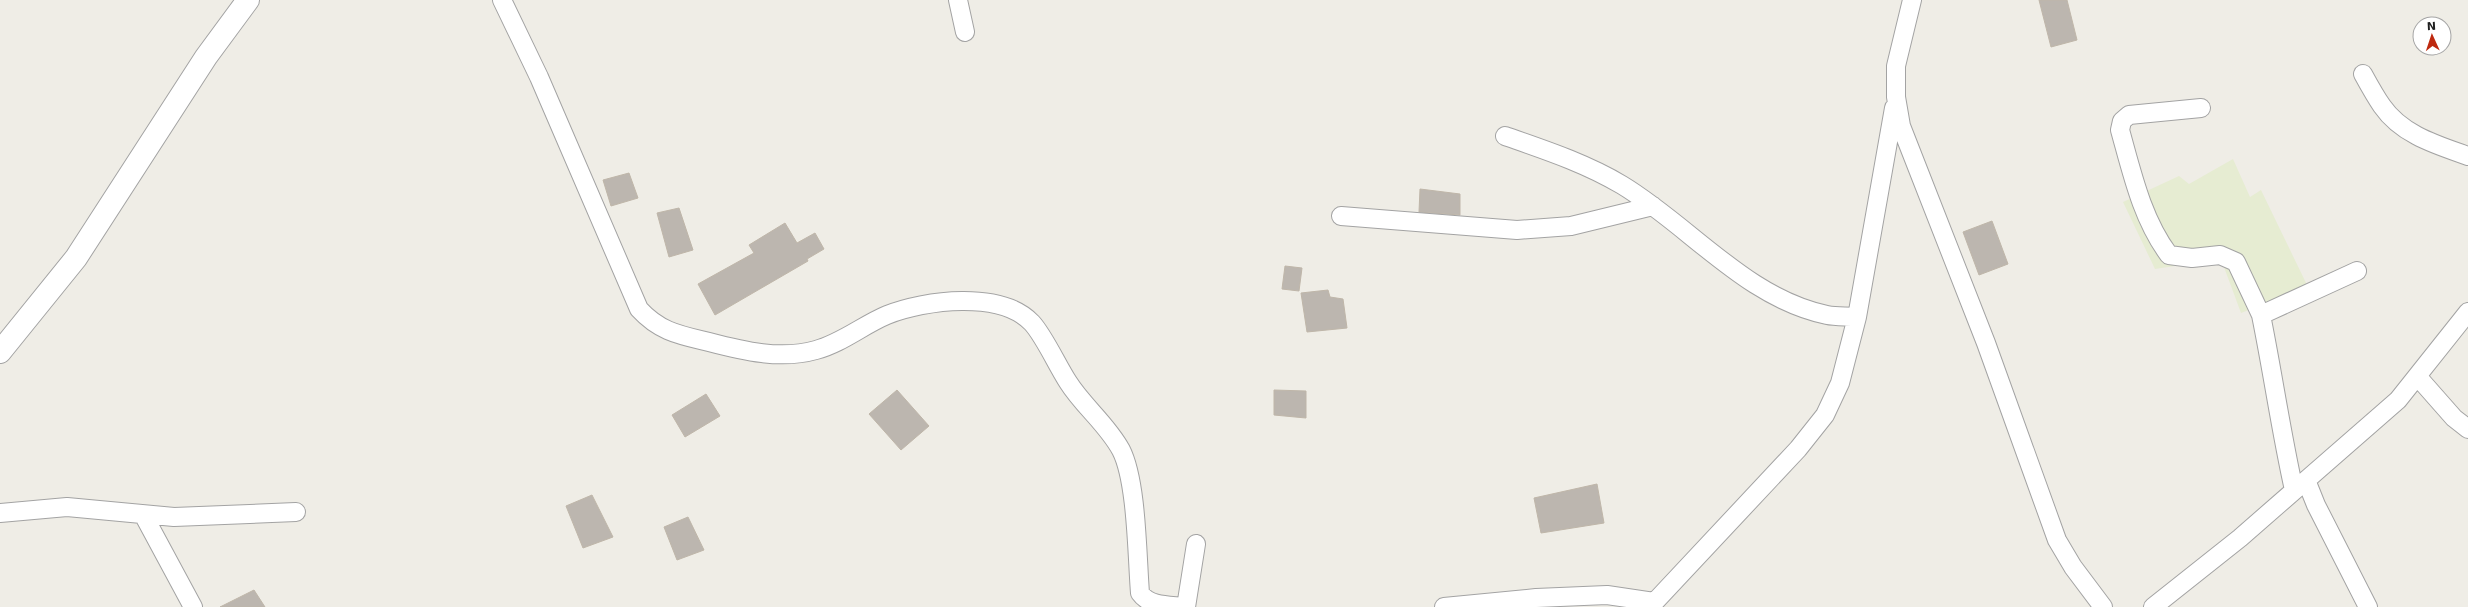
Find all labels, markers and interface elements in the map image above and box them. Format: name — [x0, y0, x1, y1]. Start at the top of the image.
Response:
north arrow — [2412, 16, 2452, 56]
text: N — [2427, 20, 2436, 33]

